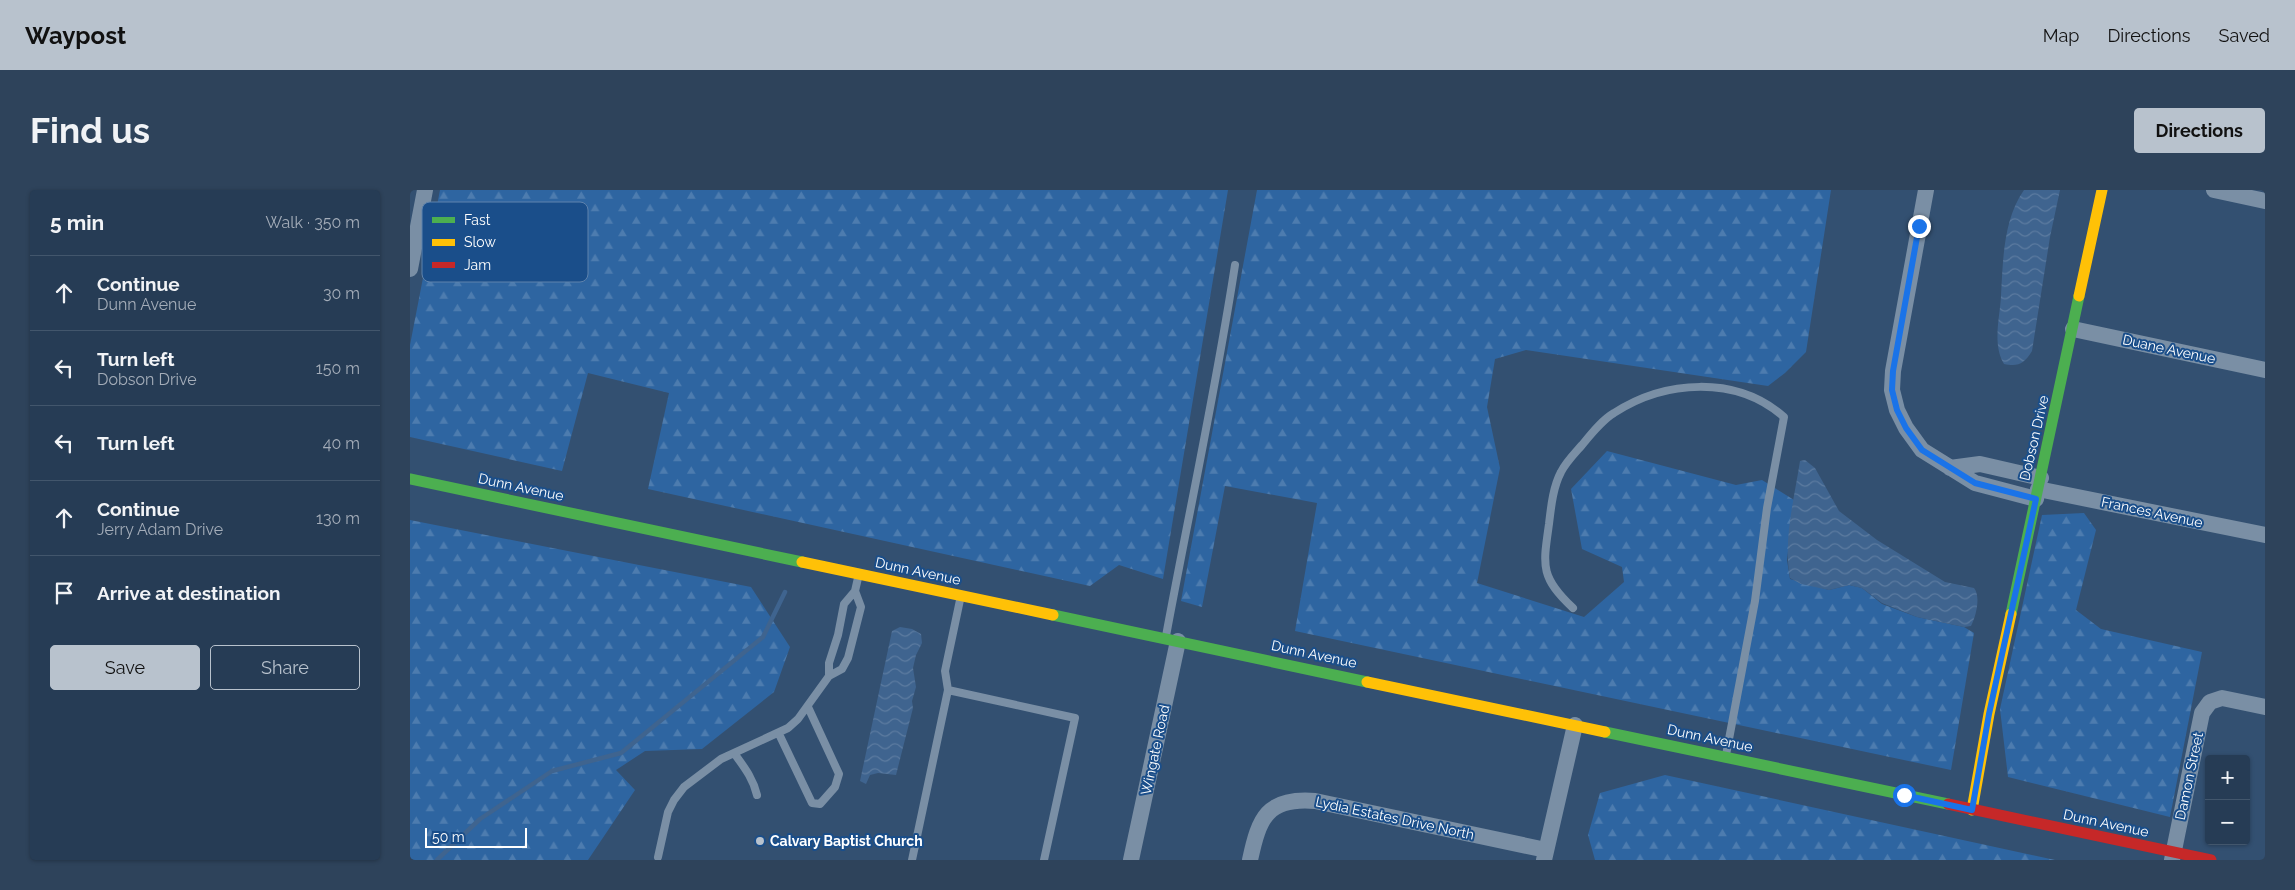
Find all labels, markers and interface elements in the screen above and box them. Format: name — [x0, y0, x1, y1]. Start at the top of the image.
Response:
text: Waypost — [25, 21, 126, 50]
text: Map — [2043, 25, 2079, 46]
text: Directions — [2107, 25, 2191, 46]
text: Saved — [2219, 25, 2270, 46]
button: Directions — [2134, 108, 2265, 153]
text: Find us — [30, 110, 150, 151]
legend — [422, 202, 588, 282]
text: 5 min — [50, 210, 104, 235]
text: Fast — [464, 212, 491, 228]
text: Walk · 350 m — [266, 213, 360, 232]
route end — [1908, 215, 1931, 238]
text: Slow — [464, 234, 496, 250]
text: Jam — [464, 257, 491, 273]
text: Continue — [97, 273, 180, 295]
icon: ahead — [50, 279, 78, 307]
text: 30 m — [323, 284, 360, 303]
text: Dunn Avenue — [97, 295, 196, 314]
street label: Duane Avenue — [2121, 331, 2217, 367]
text: Turn left — [97, 348, 174, 370]
icon: left — [50, 354, 78, 382]
text: 150 m — [316, 359, 360, 378]
text: Dobson Drive — [97, 370, 197, 389]
street label: Dobson Drive — [2016, 394, 2052, 482]
icon: left — [50, 429, 78, 457]
text: Turn left — [97, 432, 174, 454]
text: 40 m — [323, 434, 360, 453]
street label: Dunn Avenue — [477, 470, 565, 504]
street label: Frances Avenue — [2100, 493, 2204, 531]
text: Continue — [97, 498, 180, 520]
icon: ahead — [50, 504, 78, 532]
text: 130 m — [316, 509, 360, 528]
text: Jerry Adam Drive — [97, 520, 223, 539]
street label: Dunn Avenue — [874, 554, 962, 588]
icon: arrive — [50, 579, 78, 607]
text: Arrive at destination — [97, 582, 281, 604]
street label: Dunn Avenue — [1270, 637, 1358, 671]
button: Save — [50, 645, 200, 690]
button: Share — [210, 645, 360, 690]
street label: Wingate Road — [1138, 703, 1172, 797]
street label: Dunn Avenue — [1666, 721, 1754, 755]
street label: Damon Street — [2172, 730, 2206, 821]
map controls — [2205, 755, 2250, 845]
button: + — [2205, 755, 2250, 800]
route start — [1893, 784, 1916, 807]
street label: Lydia Estates Drive North — [1314, 793, 1476, 843]
button: − — [2205, 800, 2250, 845]
street label: Dunn Avenue — [2062, 806, 2150, 840]
scale bar — [425, 825, 528, 848]
text: 50 m — [432, 829, 465, 845]
place label: Calvary Baptist Church — [770, 833, 923, 849]
marker: Calvary Baptist Church — [754, 835, 766, 847]

